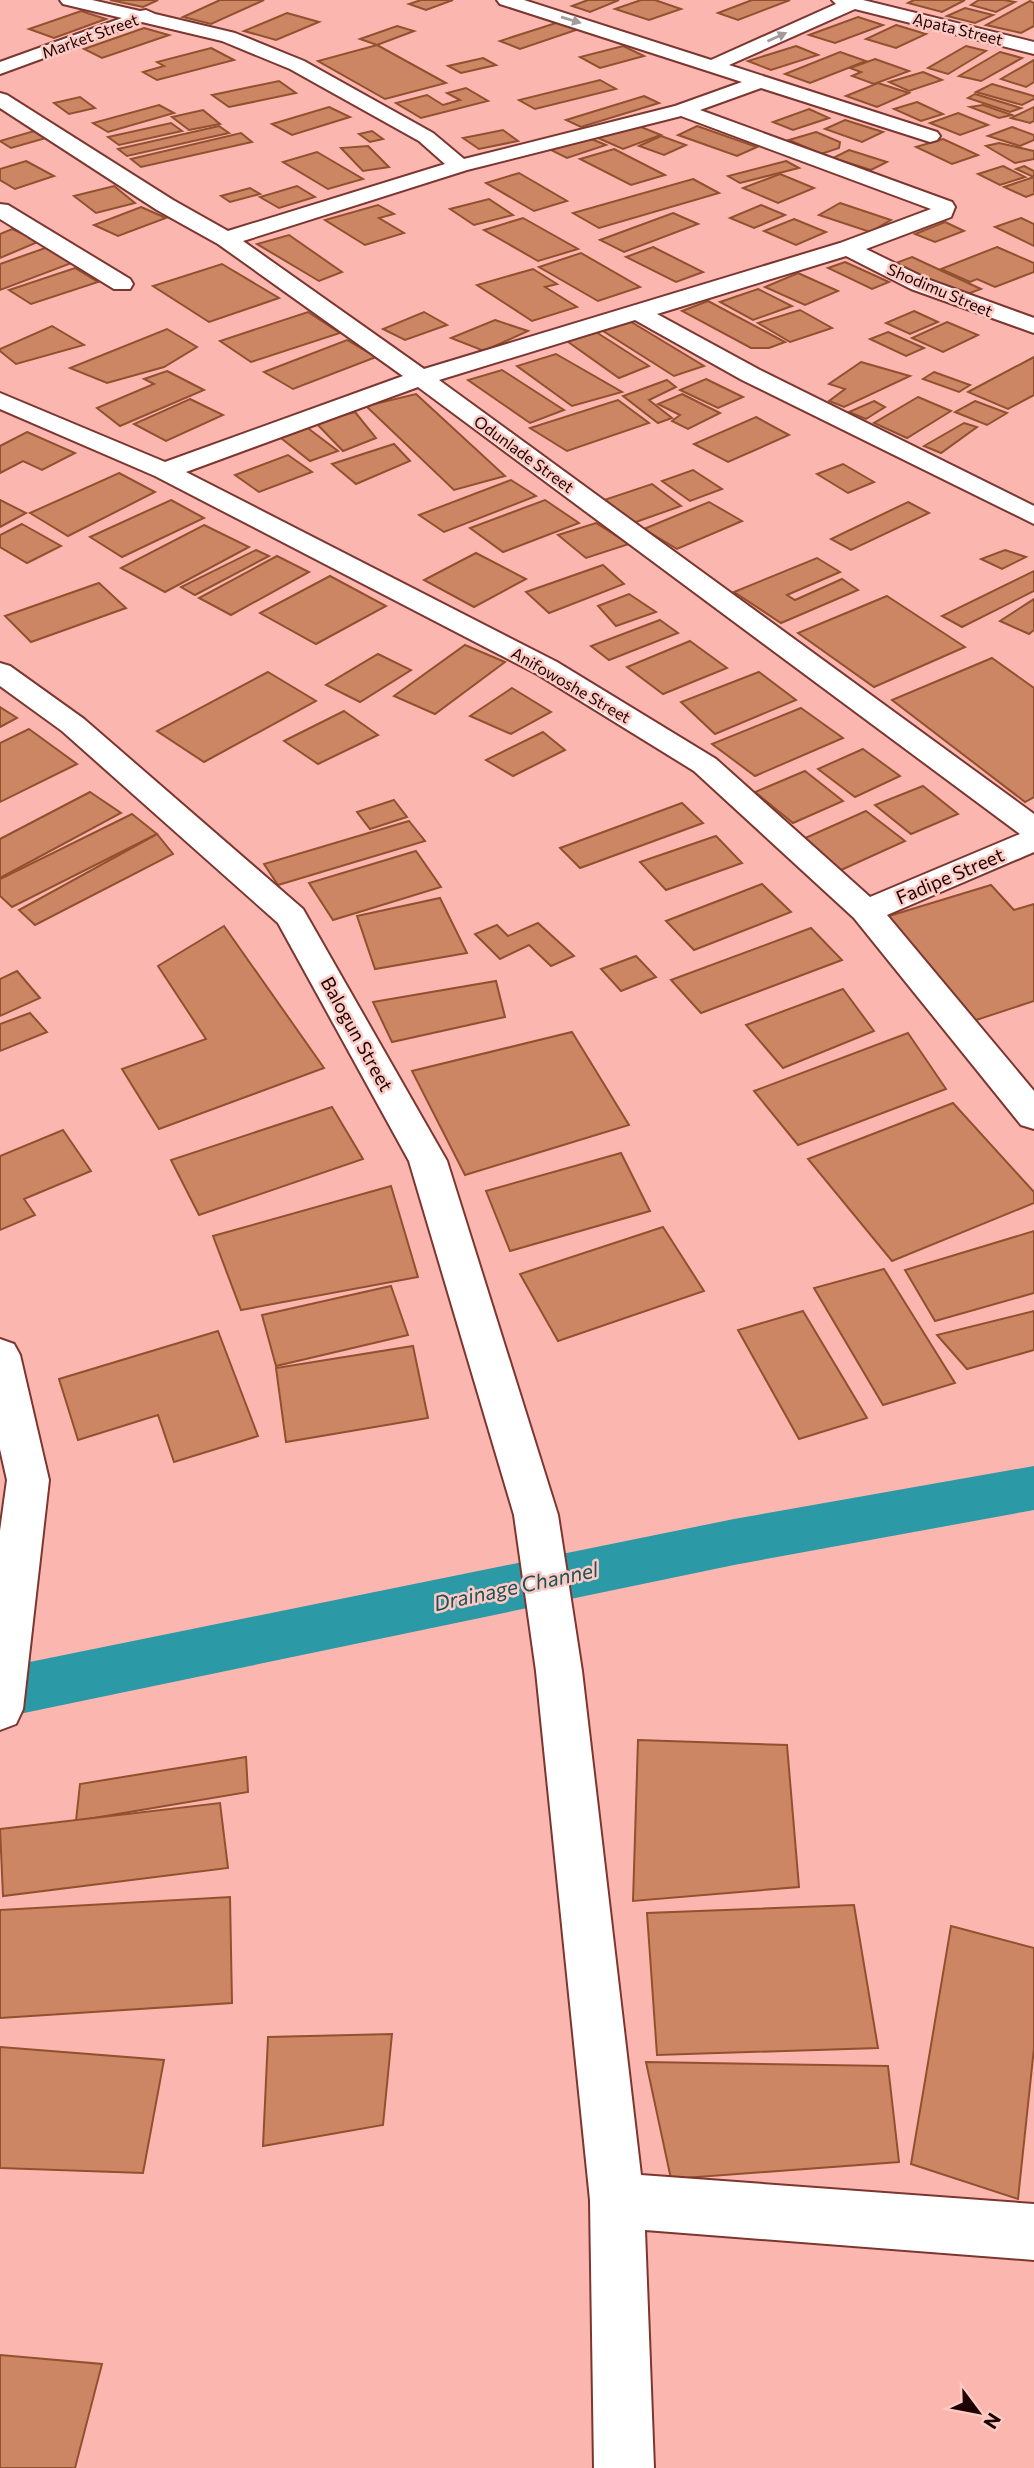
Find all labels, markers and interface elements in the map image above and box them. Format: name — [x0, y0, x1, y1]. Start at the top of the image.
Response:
street label: Apata Street — [911, 8, 1006, 49]
street label: Market Street — [39, 9, 141, 62]
one-way arrow — [561, 16, 582, 26]
one-way arrow — [767, 31, 787, 43]
street label: Shodimu Street — [885, 259, 996, 320]
street label: Odunlade Street — [471, 411, 578, 496]
street label: Anifowoshe Street — [508, 643, 635, 727]
street label: Fadipe Street — [892, 842, 1007, 909]
street label: Balogun Street — [316, 972, 399, 1095]
water label: Drainage Channel — [431, 1556, 601, 1615]
north arrow — [943, 2377, 1013, 2447]
text: N — [979, 2409, 1006, 2433]

